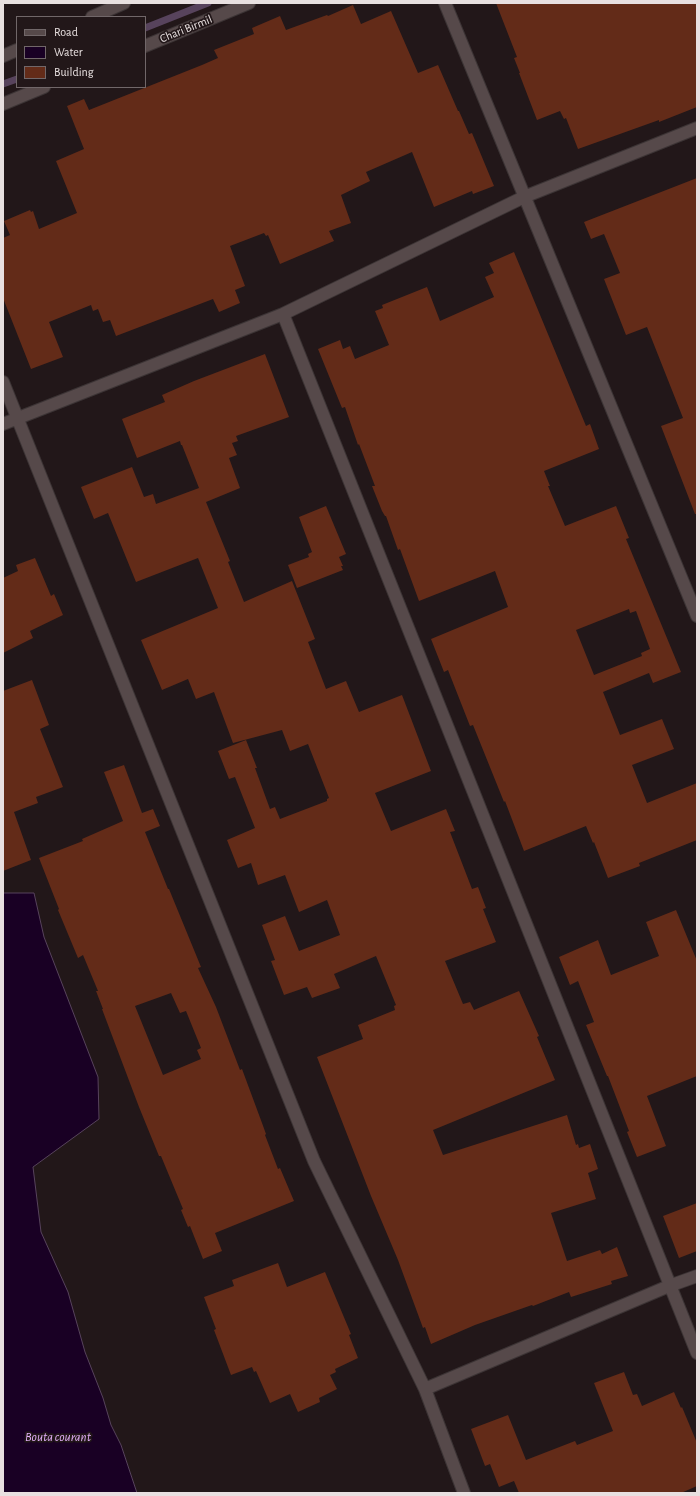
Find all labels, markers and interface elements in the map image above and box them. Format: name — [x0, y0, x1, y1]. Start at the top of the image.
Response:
street label: Chari Birmil — [158, 12, 214, 46]
legend — [16, 16, 146, 88]
text: Road — [54, 26, 78, 38]
text: Water — [54, 46, 83, 58]
text: Building — [54, 66, 94, 78]
water label: Bouta courant — [25, 1429, 91, 1445]

